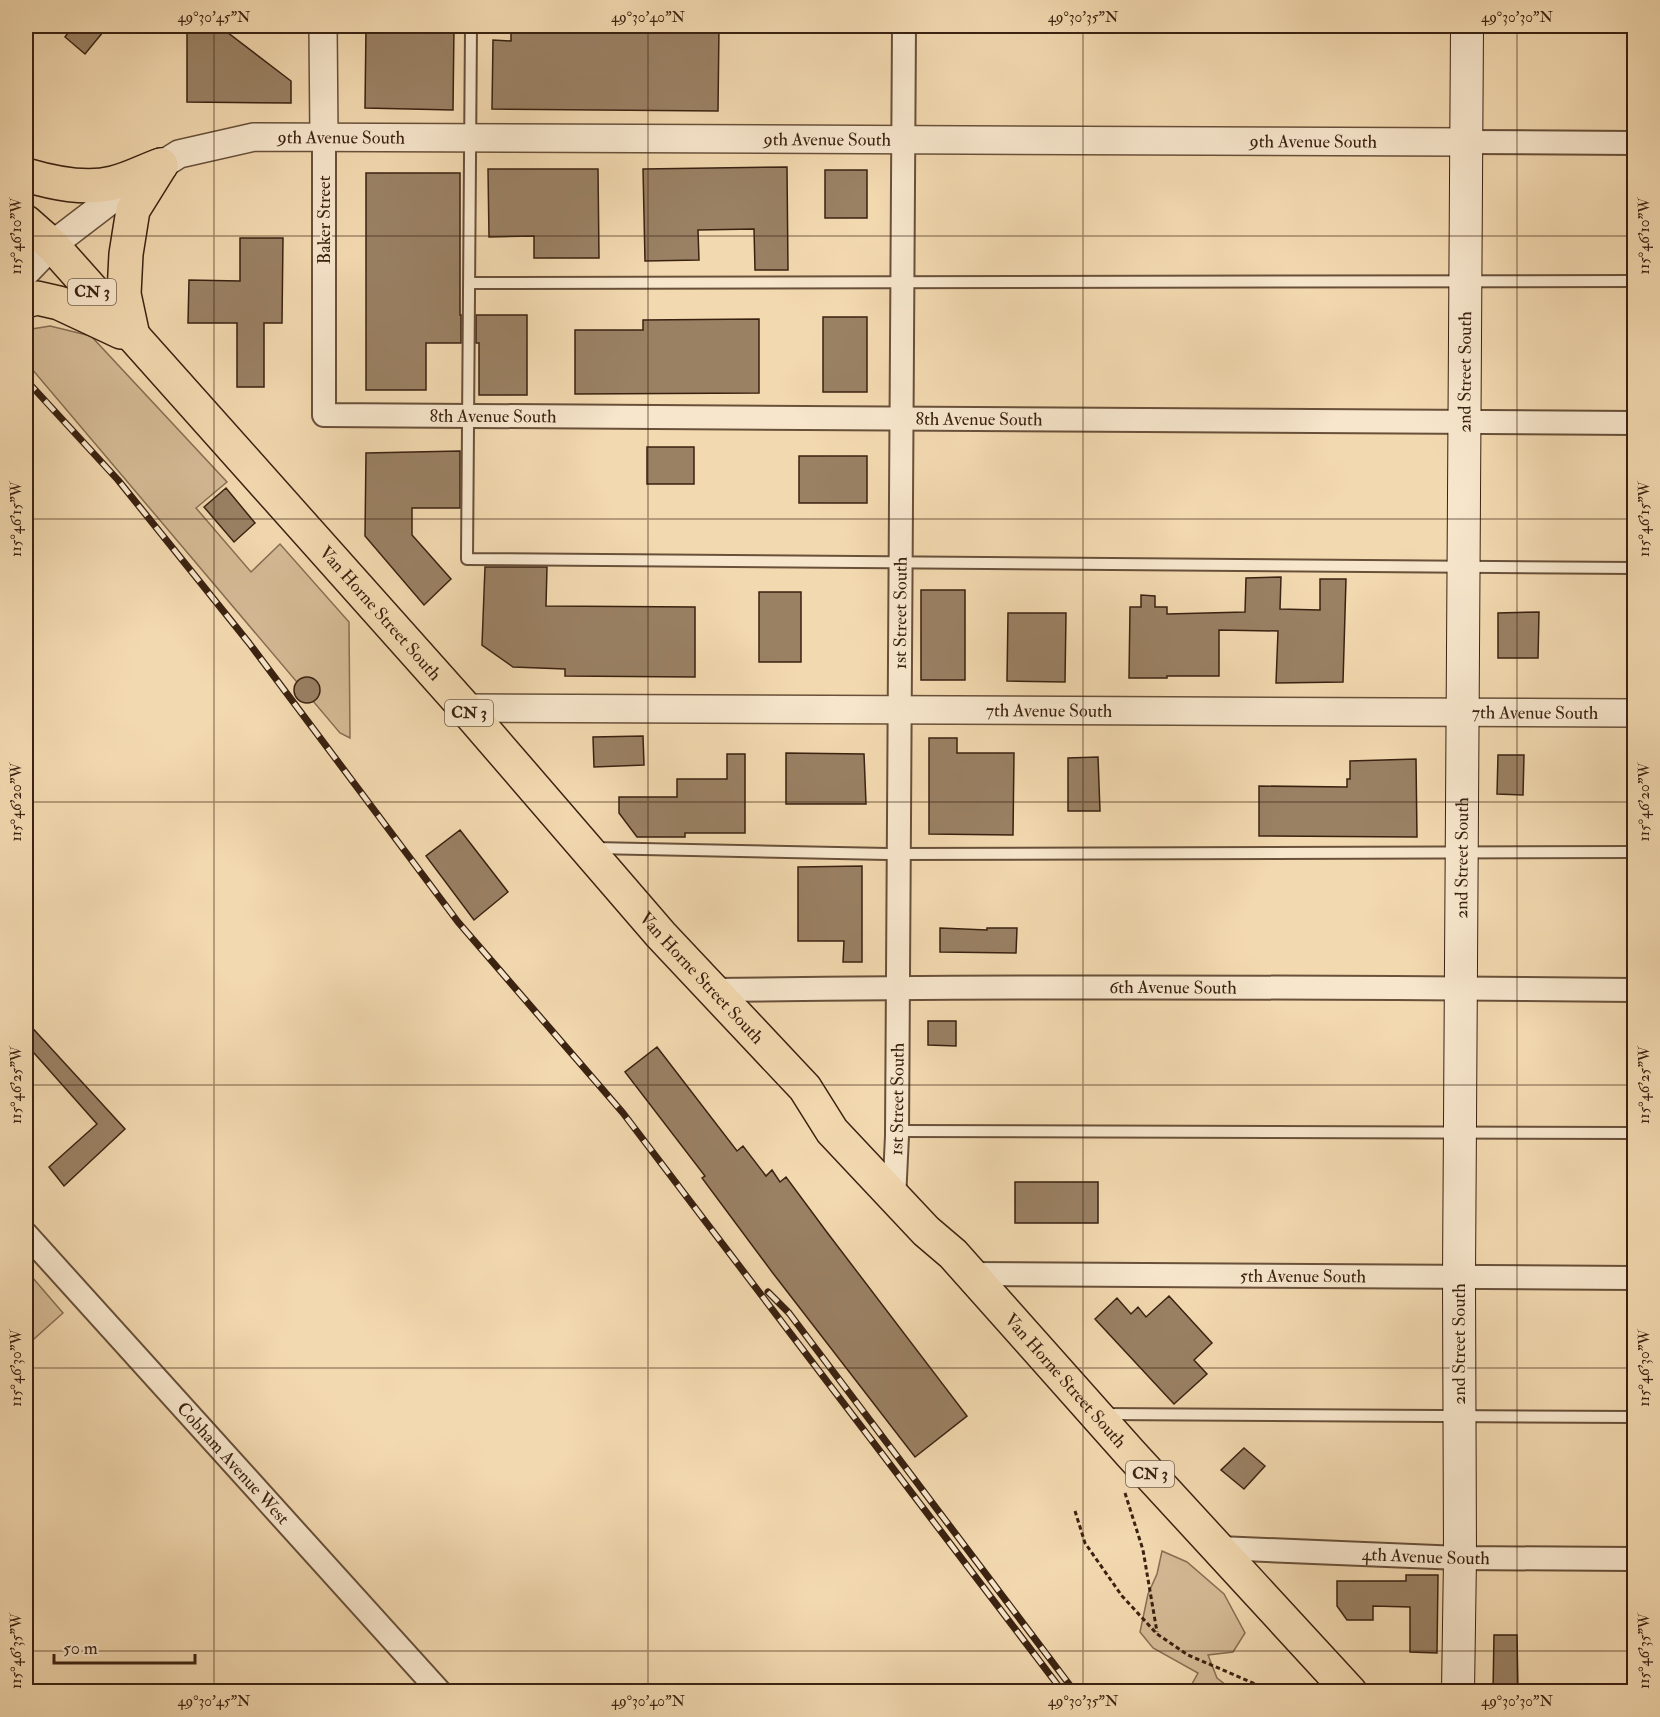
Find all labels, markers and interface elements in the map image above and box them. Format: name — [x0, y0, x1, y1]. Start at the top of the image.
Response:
text: 49°30'45"N — [177, 8, 251, 27]
text: 49°30'40"N — [611, 8, 686, 27]
text: 49°30'35"N — [1048, 8, 1119, 27]
text: 49°30'30"N — [1481, 8, 1553, 27]
street label: 9th Avenue South — [275, 126, 406, 149]
street label: 9th Avenue South — [761, 128, 892, 151]
street label: 9th Avenue South — [1247, 130, 1378, 153]
street label: Baker Street — [313, 175, 336, 264]
text: 115°46'10"W — [7, 197, 26, 274]
text: 115°46'10"W — [1635, 197, 1654, 274]
road number: CN 3 — [68, 279, 116, 305]
street label: 2nd Street South — [1453, 311, 1477, 433]
street label: 8th Avenue South — [430, 404, 557, 428]
street label: 8th Avenue South — [916, 407, 1043, 431]
text: 115°46'15"W — [7, 480, 26, 557]
text: 115°46'15"W — [1635, 480, 1654, 557]
street label: Van Horne Street South — [314, 541, 447, 686]
street label: 1st Street South — [888, 556, 912, 670]
street label: 7th Avenue South — [986, 699, 1113, 722]
road number: CN 3 — [445, 700, 493, 726]
street label: 7th Avenue South — [1472, 701, 1599, 724]
text: 115°46'20"W — [7, 762, 26, 842]
text: 115°46'20"W — [1635, 762, 1654, 842]
street label: 2nd Street South — [1450, 797, 1474, 919]
street label: Van Horne Street South — [634, 907, 769, 1049]
street label: 6th Avenue South — [1109, 976, 1237, 999]
street label: 1st Street South — [885, 1042, 909, 1156]
text: 115°46'25"W — [7, 1045, 26, 1124]
text: 115°46'25"W — [1635, 1045, 1654, 1124]
street label: 5th Avenue South — [1240, 1264, 1367, 1288]
street label: 2nd Street South — [1448, 1283, 1471, 1405]
street label: Van Horne Street South — [1000, 1308, 1132, 1453]
text: 115°46'30"W — [7, 1329, 26, 1407]
text: 115°46'30"W — [1635, 1329, 1654, 1407]
street label: Cobham Avenue West — [172, 1397, 295, 1529]
road number: CN 3 — [1126, 1461, 1174, 1487]
street label: 4th Avenue South — [1361, 1542, 1490, 1570]
text: 115°46'35"W — [7, 1612, 26, 1689]
text: 115°46'35"W — [1635, 1612, 1654, 1689]
scale bar — [54, 1627, 195, 1665]
text: 50 m — [63, 1637, 98, 1660]
text: 49°30'45"N — [177, 1692, 251, 1711]
text: 49°30'40"N — [611, 1692, 686, 1711]
text: 49°30'35"N — [1048, 1692, 1119, 1711]
text: 49°30'30"N — [1481, 1692, 1553, 1711]

